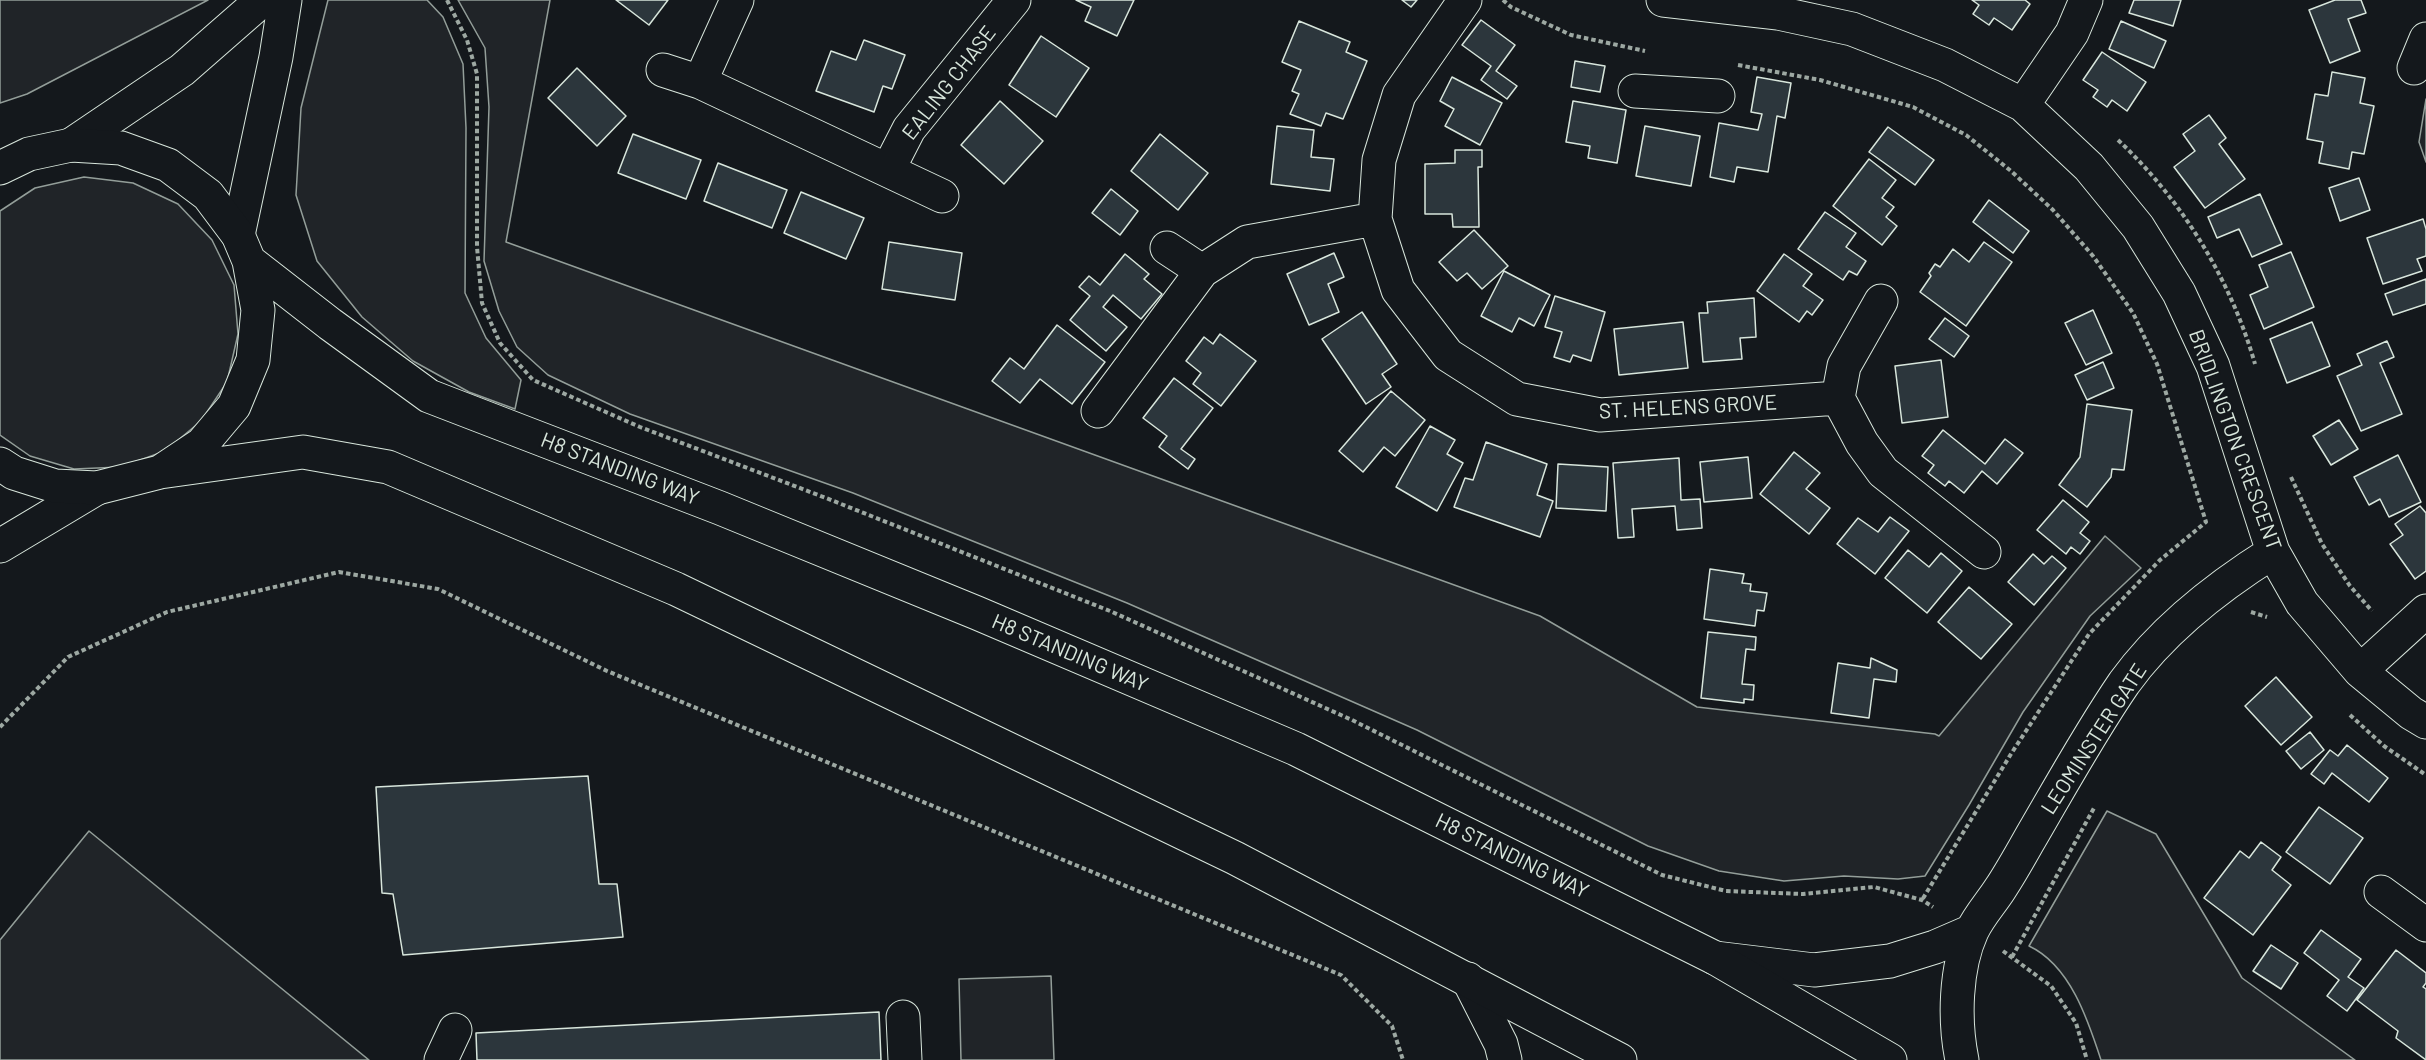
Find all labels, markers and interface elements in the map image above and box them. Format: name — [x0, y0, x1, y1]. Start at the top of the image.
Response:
street label: EALING CHASE — [897, 21, 1001, 145]
street label: BRIDLINGTON CRESCENT — [2183, 326, 2287, 554]
street label: ST. HELENS GROVE — [1598, 390, 1778, 424]
street label: H8 STANDING WAY — [537, 427, 703, 511]
street label: H8 STANDING WAY — [988, 609, 1152, 697]
street label: LEOMINSTER GATE — [2036, 659, 2152, 819]
street label: H8 STANDING WAY — [1431, 808, 1593, 904]

